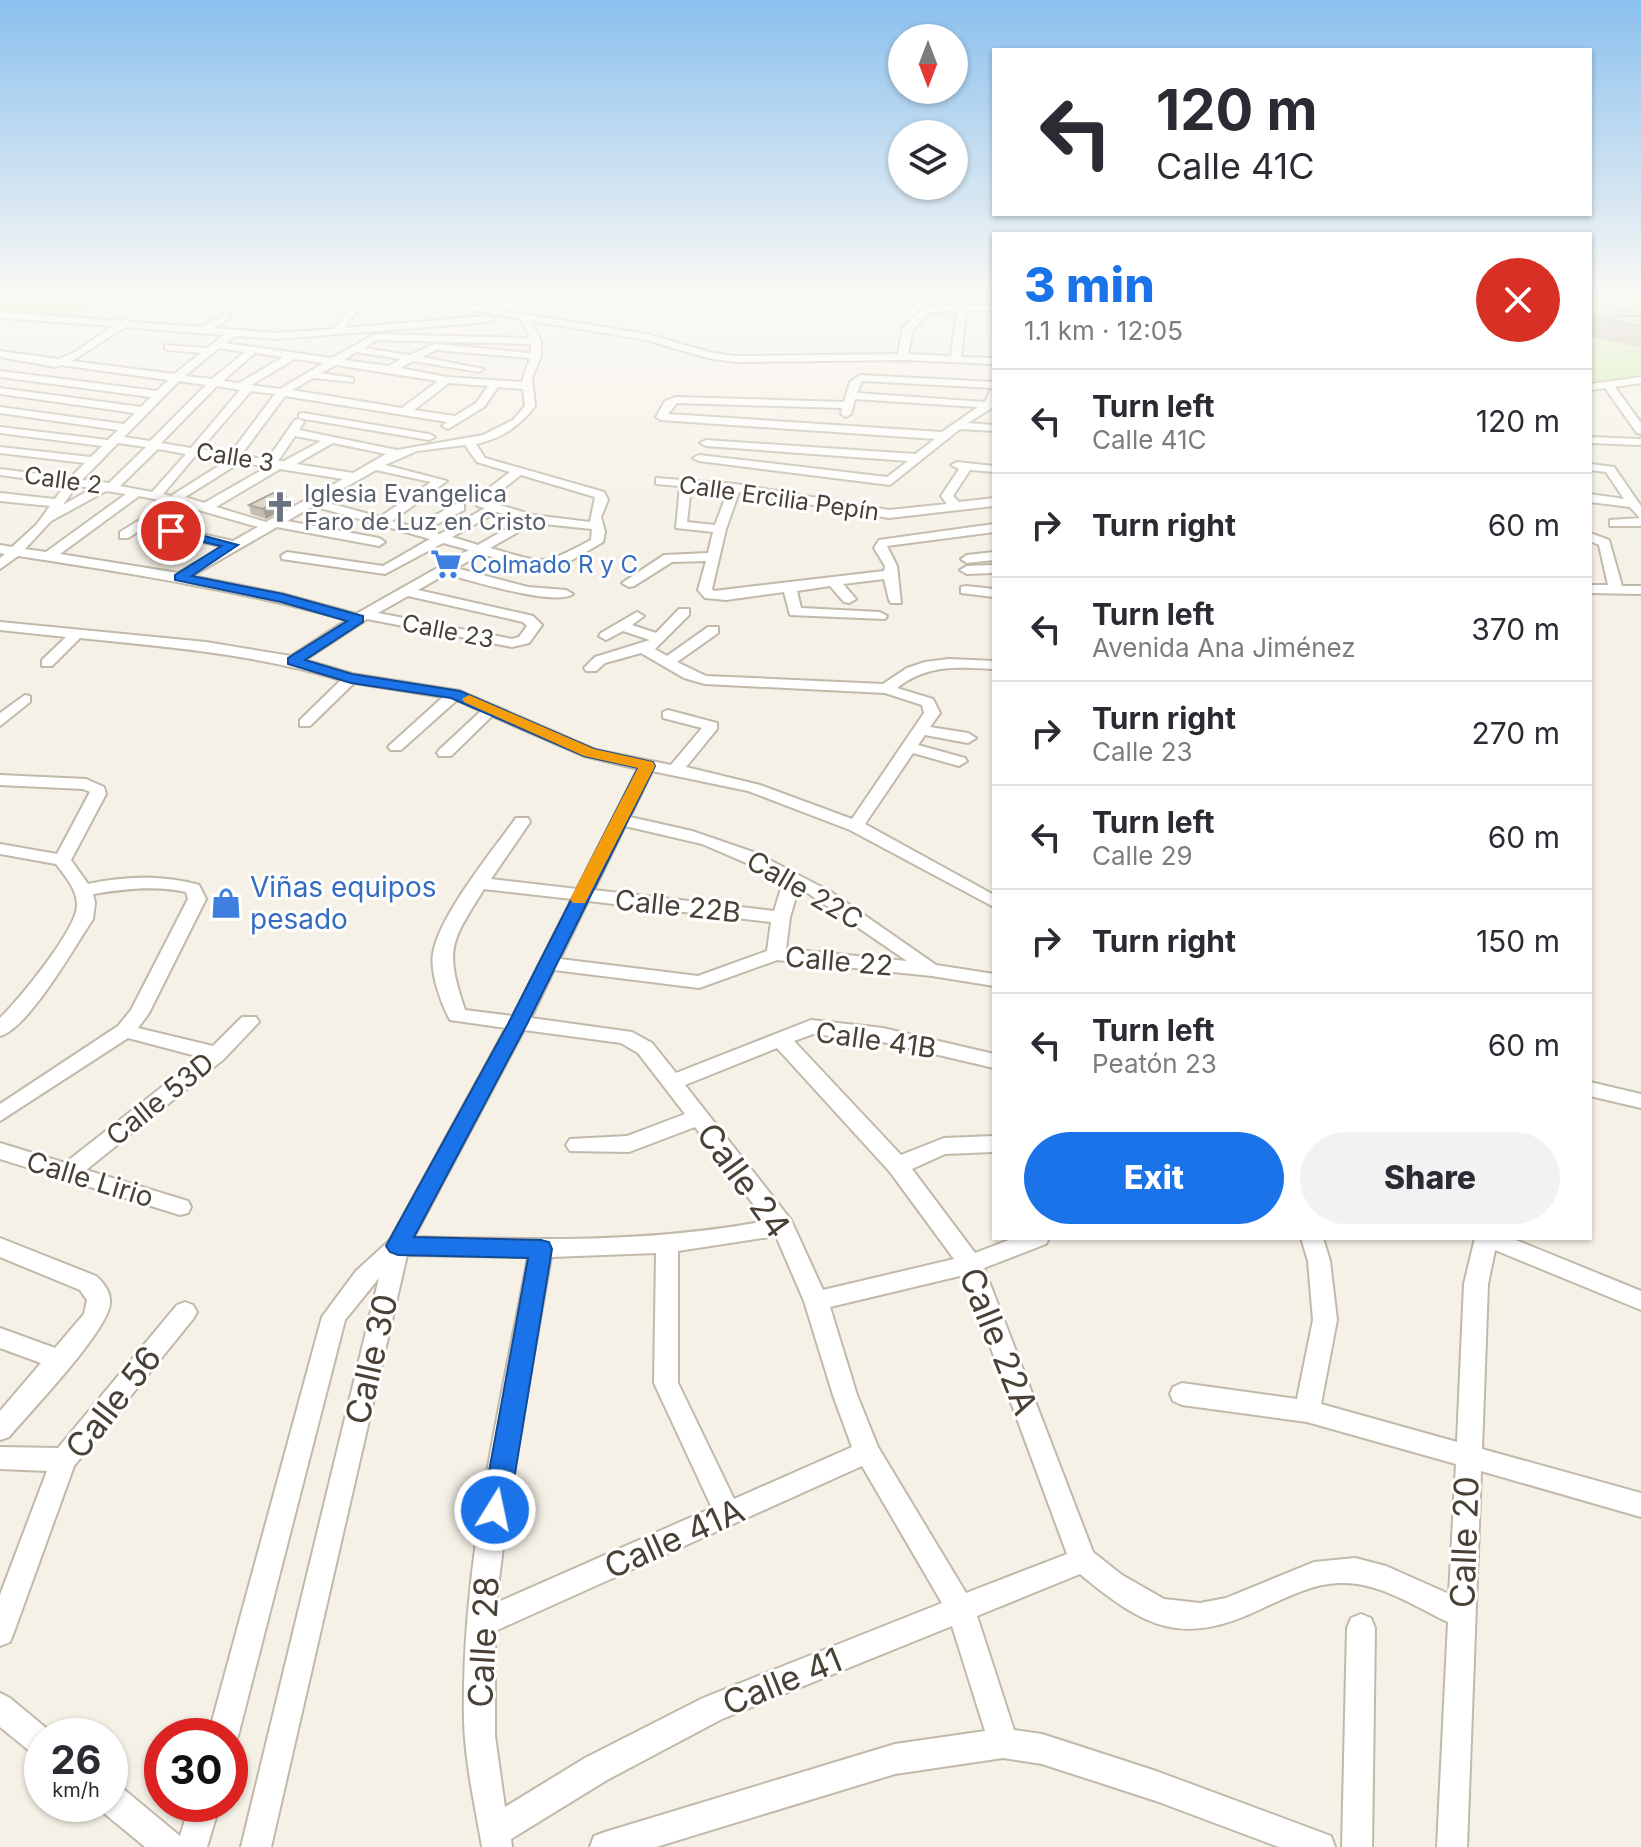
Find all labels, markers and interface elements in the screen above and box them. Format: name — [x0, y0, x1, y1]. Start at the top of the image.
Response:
north arrow — [888, 24, 968, 104]
map controls — [888, 24, 968, 200]
text: 120 m — [1156, 76, 1318, 144]
icon: left — [1024, 80, 1128, 184]
button: layers — [888, 120, 968, 200]
text: Calle 41C — [1156, 144, 1315, 188]
text: 3 min — [1024, 255, 1155, 314]
button: close — [1476, 258, 1560, 342]
text: 1.1 km · 12:05 — [1024, 315, 1183, 346]
text: Turn left — [1092, 388, 1214, 424]
icon: left — [1024, 399, 1068, 443]
text: 120 m — [1476, 403, 1560, 439]
text: Calle 41C — [1092, 424, 1207, 455]
street label: Calle 3 — [194, 437, 276, 477]
street label: Calle 2 — [22, 460, 104, 500]
street label: Calle Ercilia Pepín — [677, 470, 881, 526]
place label: Iglesia Evangelica Faro de Luz en Cristo — [304, 479, 546, 536]
church icon: Iglesia Evangelica Faro de Luz en Cristo — [263, 490, 297, 524]
pin — [137, 497, 205, 565]
icon: right — [1024, 503, 1068, 547]
text: Turn right — [1092, 507, 1236, 543]
text: 60 m — [1488, 507, 1560, 543]
icon: arrive — [149, 509, 193, 553]
supermarket icon: Colmado R y C — [429, 547, 463, 581]
place label: Colmado R y C — [470, 550, 638, 579]
text: Turn left — [1092, 596, 1214, 632]
icon: left — [1024, 607, 1068, 651]
street label: Calle 23 — [400, 608, 496, 654]
text: 370 m — [1471, 611, 1560, 647]
text: Avenida Ana Jiménez — [1092, 632, 1356, 663]
text: Turn right — [1092, 700, 1236, 736]
icon: right — [1024, 711, 1068, 755]
text: 270 m — [1472, 715, 1560, 751]
text: Calle 23 — [1092, 736, 1193, 767]
text: Turn left — [1092, 804, 1214, 840]
icon: left — [1024, 815, 1068, 859]
text: 60 m — [1488, 819, 1560, 855]
text: Calle 29 — [1092, 840, 1193, 871]
street label: Calle 22C — [741, 843, 869, 937]
place label: Viñas equipos pesado — [250, 870, 437, 936]
street label: Calle 22B — [613, 882, 743, 930]
shop icon: Viñas equipos pesado — [209, 886, 243, 920]
icon: right — [1024, 919, 1068, 963]
text: Turn right — [1092, 923, 1236, 959]
text: 150 m — [1476, 923, 1560, 959]
street label: Calle 22 — [784, 939, 894, 983]
text: Turn left — [1092, 1012, 1214, 1048]
street label: Calle 41B — [814, 1015, 938, 1065]
icon: left — [1024, 1023, 1068, 1067]
text: 60 m — [1488, 1027, 1560, 1063]
street label: Calle 53D — [99, 1045, 221, 1153]
text: Peatón 23 — [1092, 1048, 1217, 1079]
street label: Calle 24 — [689, 1115, 799, 1245]
button: Exit — [1024, 1132, 1284, 1224]
button: Share — [1300, 1132, 1560, 1224]
street label: Calle Lirio — [22, 1144, 158, 1214]
street label: Calle 22A — [951, 1262, 1047, 1420]
street label: Calle 30 — [336, 1290, 406, 1428]
street label: Calle 56 — [56, 1338, 170, 1466]
position arrow — [453, 1468, 537, 1552]
street label: Calle 20 — [1441, 1475, 1487, 1609]
street label: Calle 41A — [598, 1489, 750, 1587]
street label: Calle 28 — [459, 1575, 507, 1709]
street label: Calle 41 — [716, 1639, 848, 1723]
speed limit sign: 30 — [144, 1718, 248, 1822]
text: 26 — [50, 1735, 102, 1784]
text: km/h — [52, 1778, 100, 1802]

